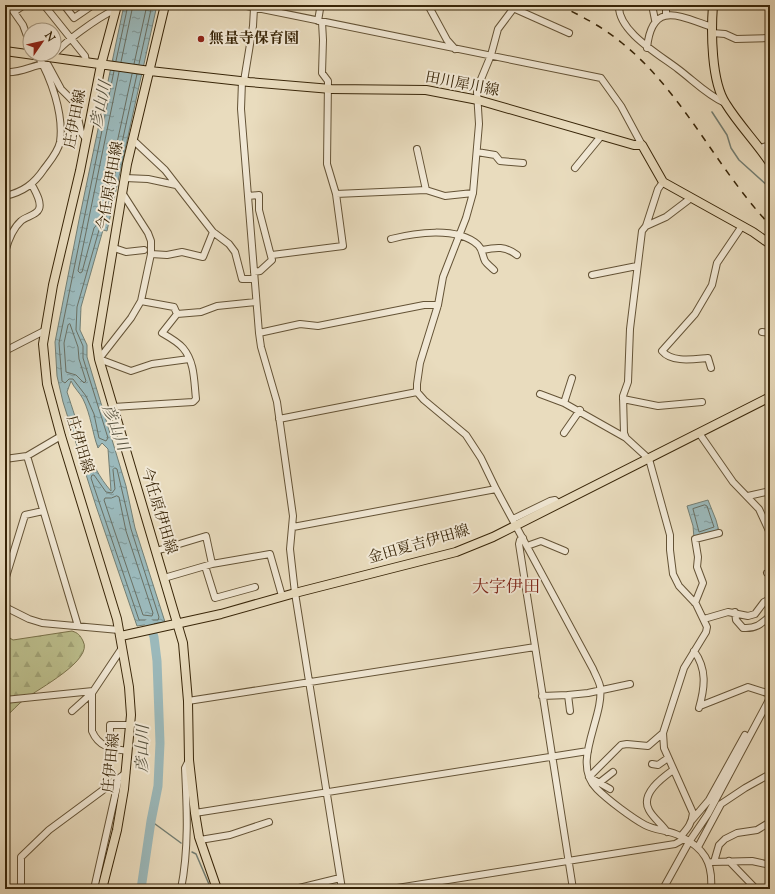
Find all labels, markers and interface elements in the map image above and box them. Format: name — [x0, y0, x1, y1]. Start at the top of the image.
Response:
north arrow — [22, 22, 62, 62]
text: N — [40, 28, 59, 45]
place label: 無量寺保育園 — [209, 29, 299, 50]
marker: 無量寺保育園 — [196, 34, 206, 44]
street label: 田川犀川線 — [423, 68, 501, 102]
water label: 彦山川 — [86, 77, 119, 131]
street label: 庄伊田線 — [60, 88, 92, 150]
street label: 今任原伊田線 — [93, 140, 129, 232]
water label: 彦山川 — [95, 401, 134, 456]
street label: 庄伊田線 — [60, 413, 98, 477]
street label: 今任原伊田線 — [135, 465, 181, 557]
street label: 金田夏吉伊田線 — [366, 520, 472, 570]
district label: 大字伊田 — [472, 576, 540, 600]
water label: 彦山川 — [132, 723, 156, 773]
street label: 庄伊田線 — [98, 732, 126, 794]

